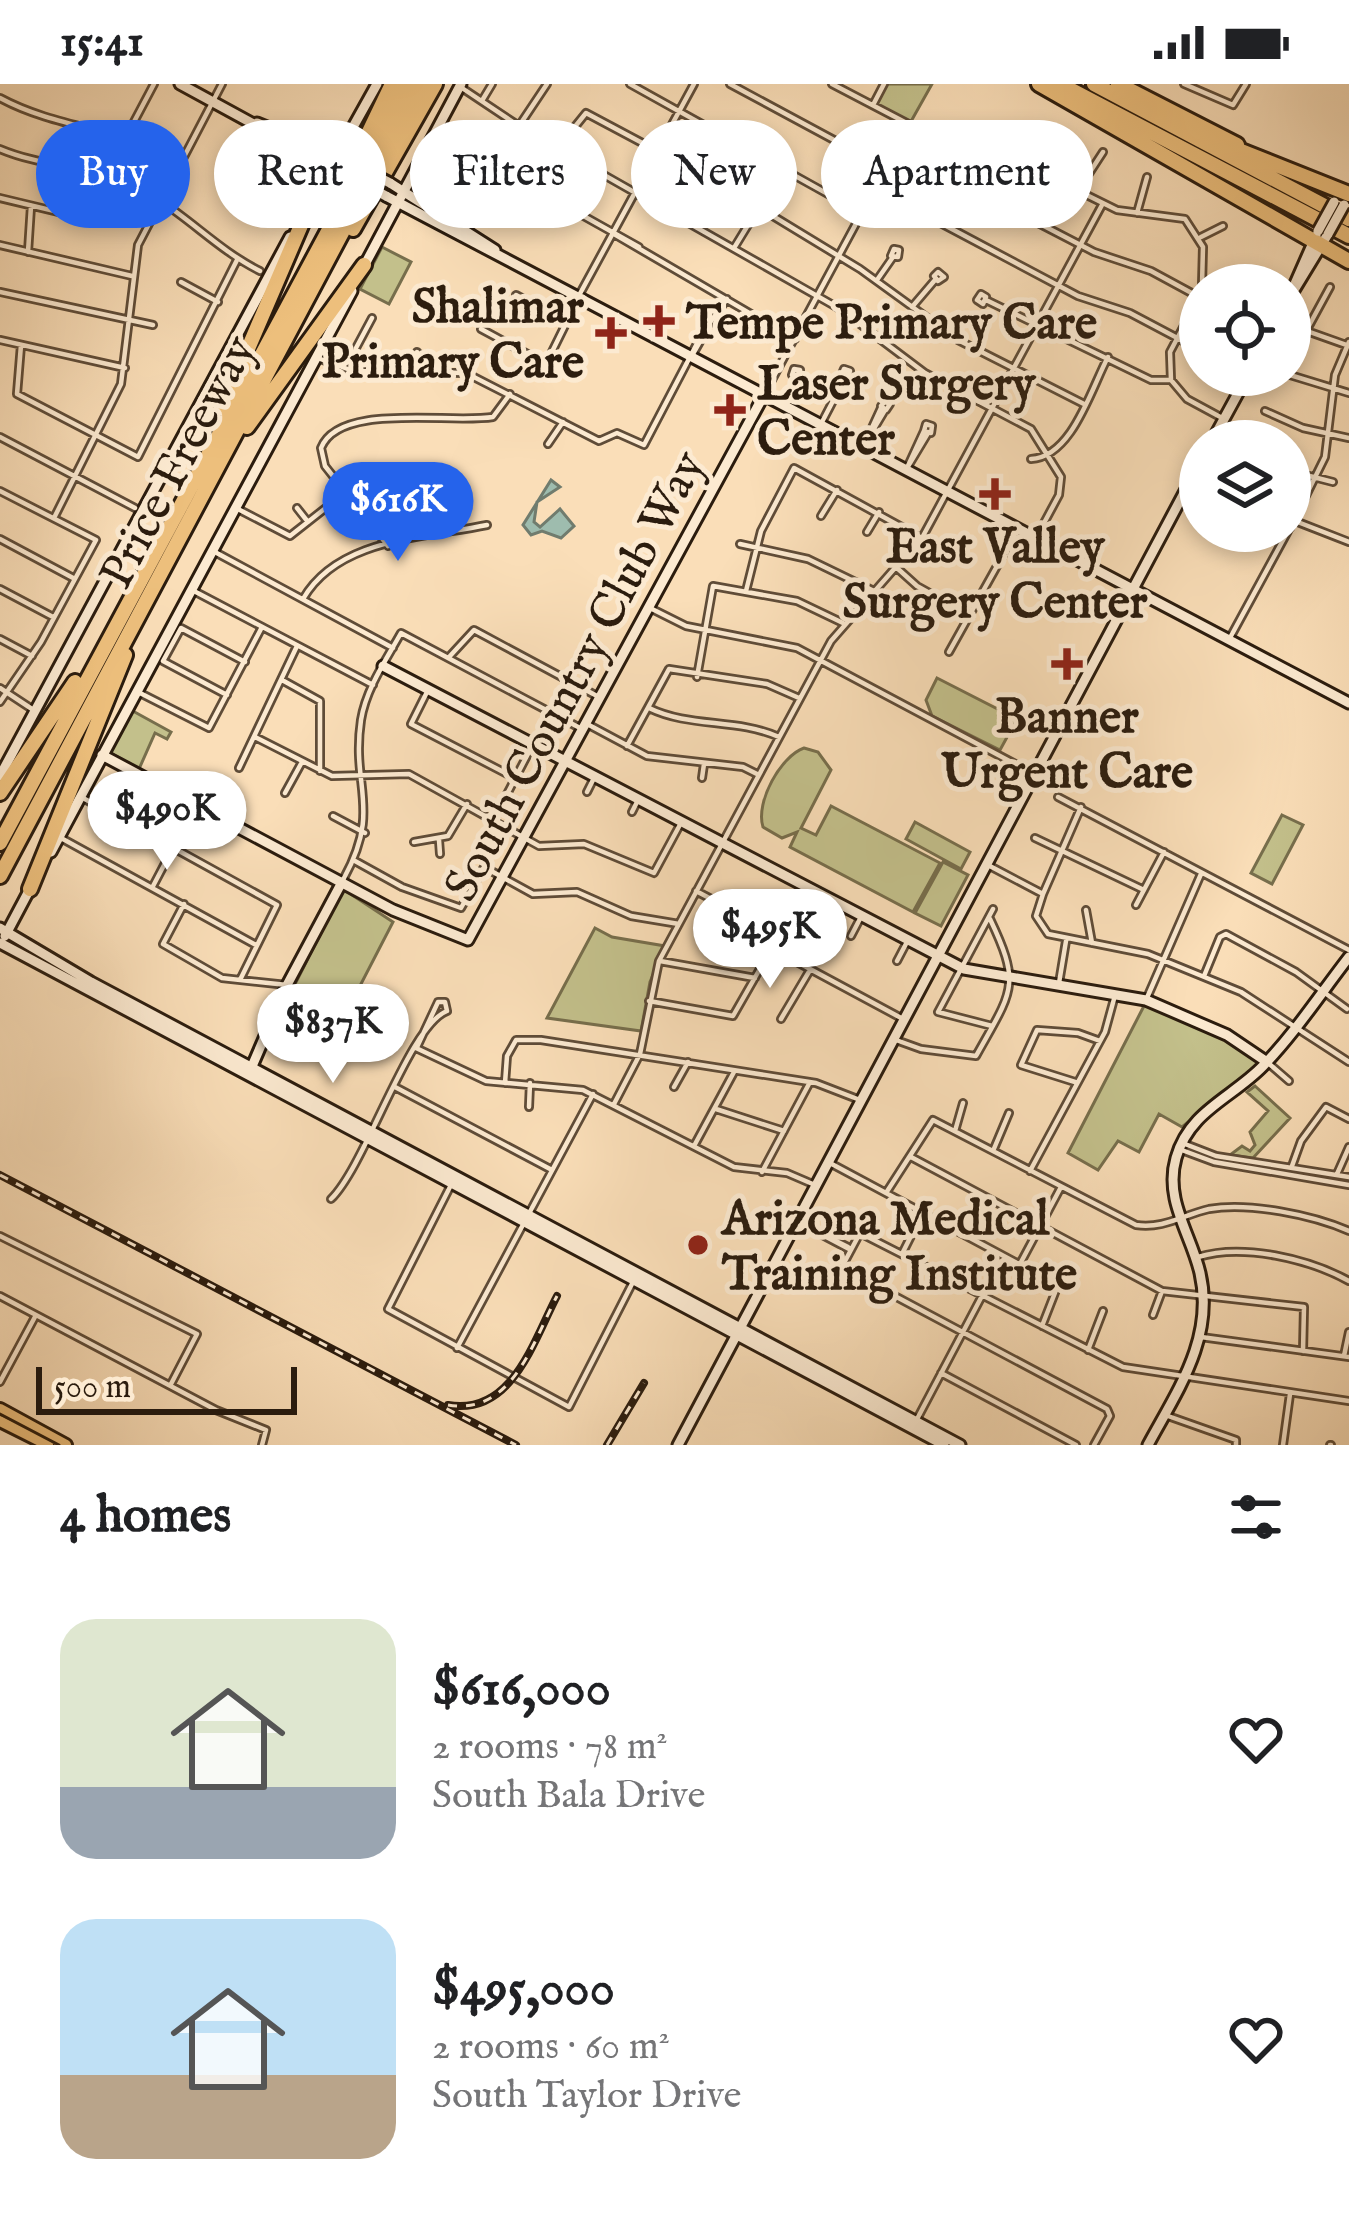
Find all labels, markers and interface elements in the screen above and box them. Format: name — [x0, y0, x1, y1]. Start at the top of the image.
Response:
text: 15:41 — [60, 14, 144, 71]
chip: Buy — [36, 120, 190, 228]
chip: Rent — [214, 120, 386, 228]
chip: Filters — [410, 120, 607, 228]
chip: New — [631, 120, 797, 228]
chip: Apartment — [821, 120, 1093, 228]
map controls — [1179, 264, 1311, 552]
button: locate — [1179, 264, 1311, 396]
place label: Shalimar Primary Care — [322, 279, 584, 394]
place label: Tempe Primary Care — [685, 295, 1097, 355]
marker: Tempe Primary Care — [643, 305, 675, 337]
marker: Shalimar Primary Care — [595, 317, 627, 349]
street label: Price Freeway — [88, 326, 271, 600]
place label: Laser Surgery Center — [757, 356, 1037, 471]
marker: Laser Surgery Center — [714, 394, 746, 426]
button: layers — [1179, 420, 1311, 552]
street label: South Country Club Way — [432, 441, 721, 912]
pin: $616K — [314, 462, 482, 564]
text: $616K — [349, 476, 447, 525]
marker: East Valley Surgery Center — [979, 478, 1011, 510]
place label: East Valley Surgery Center — [843, 519, 1148, 634]
marker: Banner Urgent Care — [1051, 648, 1083, 680]
place label: Banner Urgent Care — [941, 689, 1193, 804]
pin: $490K — [83, 771, 251, 873]
text: $490K — [114, 785, 220, 834]
pin: $495K — [686, 889, 854, 991]
text: $495K — [720, 903, 820, 952]
pin: $837K — [249, 984, 417, 1086]
text: $837K — [284, 998, 382, 1047]
place label: Arizona Medical Training Institute — [720, 1191, 1077, 1306]
marker: Arizona Medical Training Institute — [685, 1232, 711, 1258]
scale bar — [36, 1361, 297, 1414]
text: 500 m — [54, 1367, 131, 1409]
icon: filters — [1223, 1484, 1289, 1550]
text: 4 homes — [60, 1485, 231, 1550]
text: $616,000 — [432, 1658, 611, 1723]
icon: home — [156, 1667, 300, 1811]
icon: heart — [1223, 1706, 1289, 1772]
text: 2 rooms · 78 m² — [432, 1723, 668, 1772]
text: South Bala Drive — [432, 1772, 705, 1821]
text: $495,000 — [432, 1958, 615, 2023]
icon: home — [156, 1967, 300, 2111]
icon: heart — [1223, 2006, 1289, 2072]
text: 2 rooms · 60 m² — [432, 2023, 670, 2072]
text: South Taylor Drive — [432, 2072, 742, 2121]

